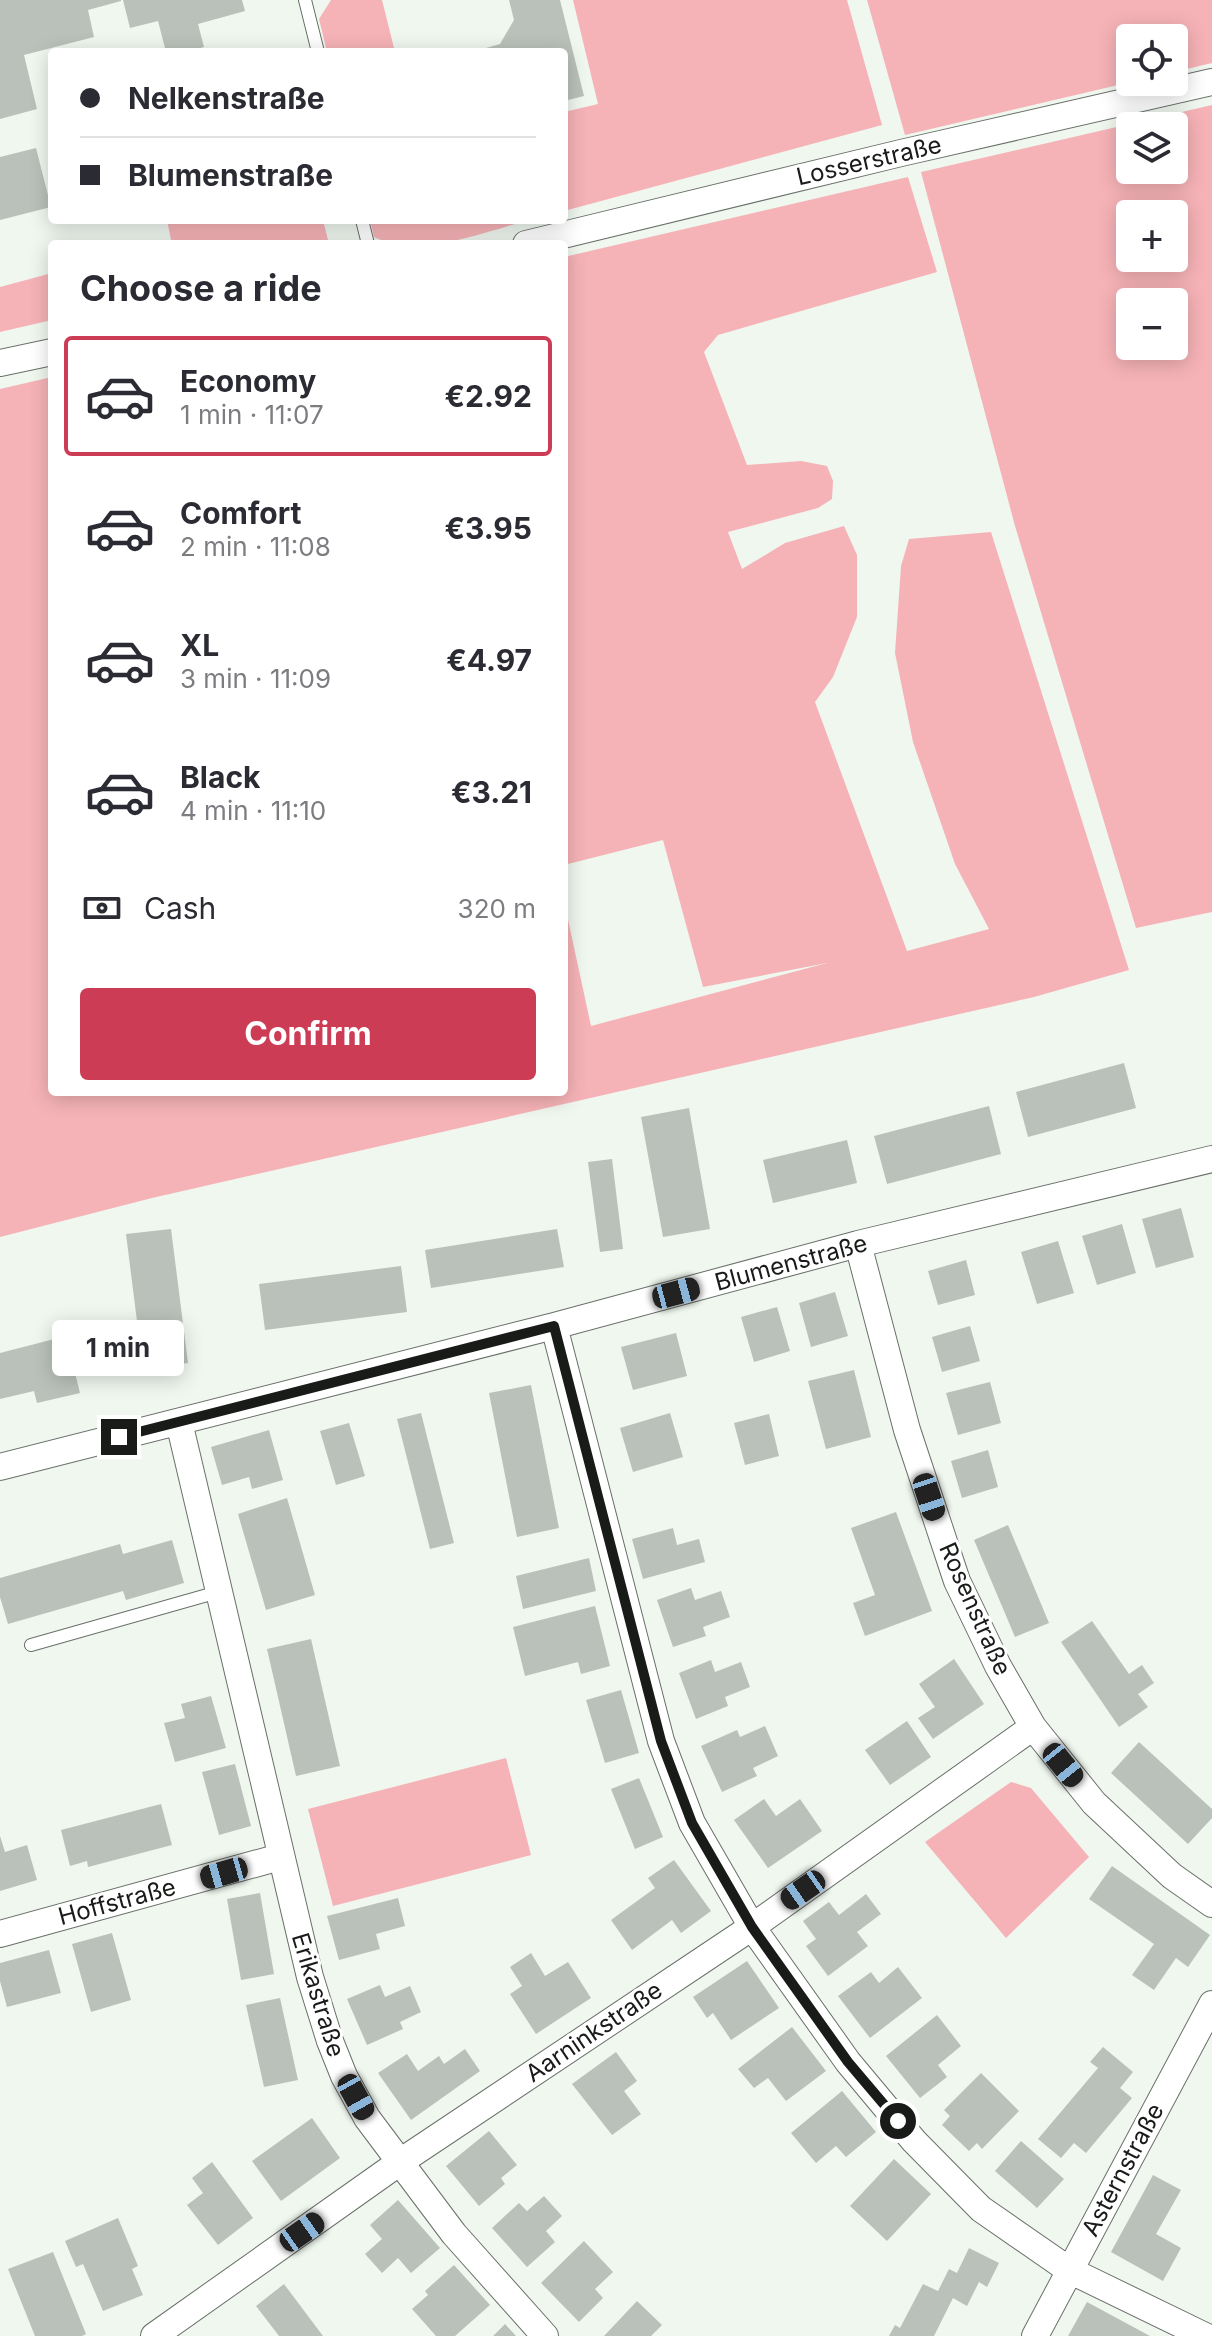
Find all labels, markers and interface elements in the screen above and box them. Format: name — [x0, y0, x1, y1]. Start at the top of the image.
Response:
map controls — [1116, 24, 1188, 360]
button: locate — [1116, 24, 1188, 96]
text: Nelkenstraße — [128, 80, 325, 116]
button: layers — [1116, 112, 1188, 184]
street label: Losserstraße — [793, 130, 944, 191]
text: Blumenstraße — [128, 157, 333, 193]
button: + — [1116, 200, 1188, 272]
text: Choose a ride — [80, 266, 322, 310]
button: − — [1116, 288, 1188, 360]
icon: car — [84, 360, 156, 432]
text: Economy — [180, 363, 316, 399]
text: €2.92 — [445, 378, 532, 414]
text: 1 min · 11:07 — [180, 399, 324, 430]
icon: car — [84, 492, 156, 564]
text: Comfort — [180, 495, 301, 531]
text: €3.95 — [444, 510, 532, 546]
text: 2 min · 11:08 — [180, 531, 331, 562]
icon: car — [84, 624, 156, 696]
text: XL — [180, 627, 219, 663]
text: €4.97 — [446, 642, 532, 678]
text: 3 min · 11:09 — [180, 663, 331, 694]
icon: car — [84, 756, 156, 828]
text: Black — [180, 759, 260, 795]
text: €3.21 — [451, 774, 532, 810]
text: 4 min · 11:10 — [180, 795, 326, 826]
icon: cash — [80, 886, 124, 930]
text: Cash — [144, 890, 216, 926]
text: 320 m — [458, 893, 536, 924]
button: Confirm — [80, 988, 536, 1080]
street label: Blumenstraße — [711, 1228, 870, 1297]
car — [650, 1275, 702, 1311]
callout: 1 min — [53, 1321, 185, 1377]
text: 1 min — [86, 1332, 150, 1363]
route end — [101, 1419, 137, 1455]
car — [910, 1470, 948, 1524]
street label: Rosenstraße — [933, 1538, 1018, 1680]
car — [1039, 1739, 1087, 1791]
car — [198, 1855, 250, 1891]
car — [776, 1866, 830, 1914]
street label: Hoffstraße — [55, 1872, 179, 1931]
street label: Erikastraße — [286, 1929, 351, 2060]
street label: Aarninkstraße — [520, 1975, 668, 2088]
car — [334, 2070, 378, 2124]
street label: Asternstraße — [1075, 2098, 1170, 2241]
route start — [880, 2103, 916, 2139]
car — [275, 2208, 329, 2256]

